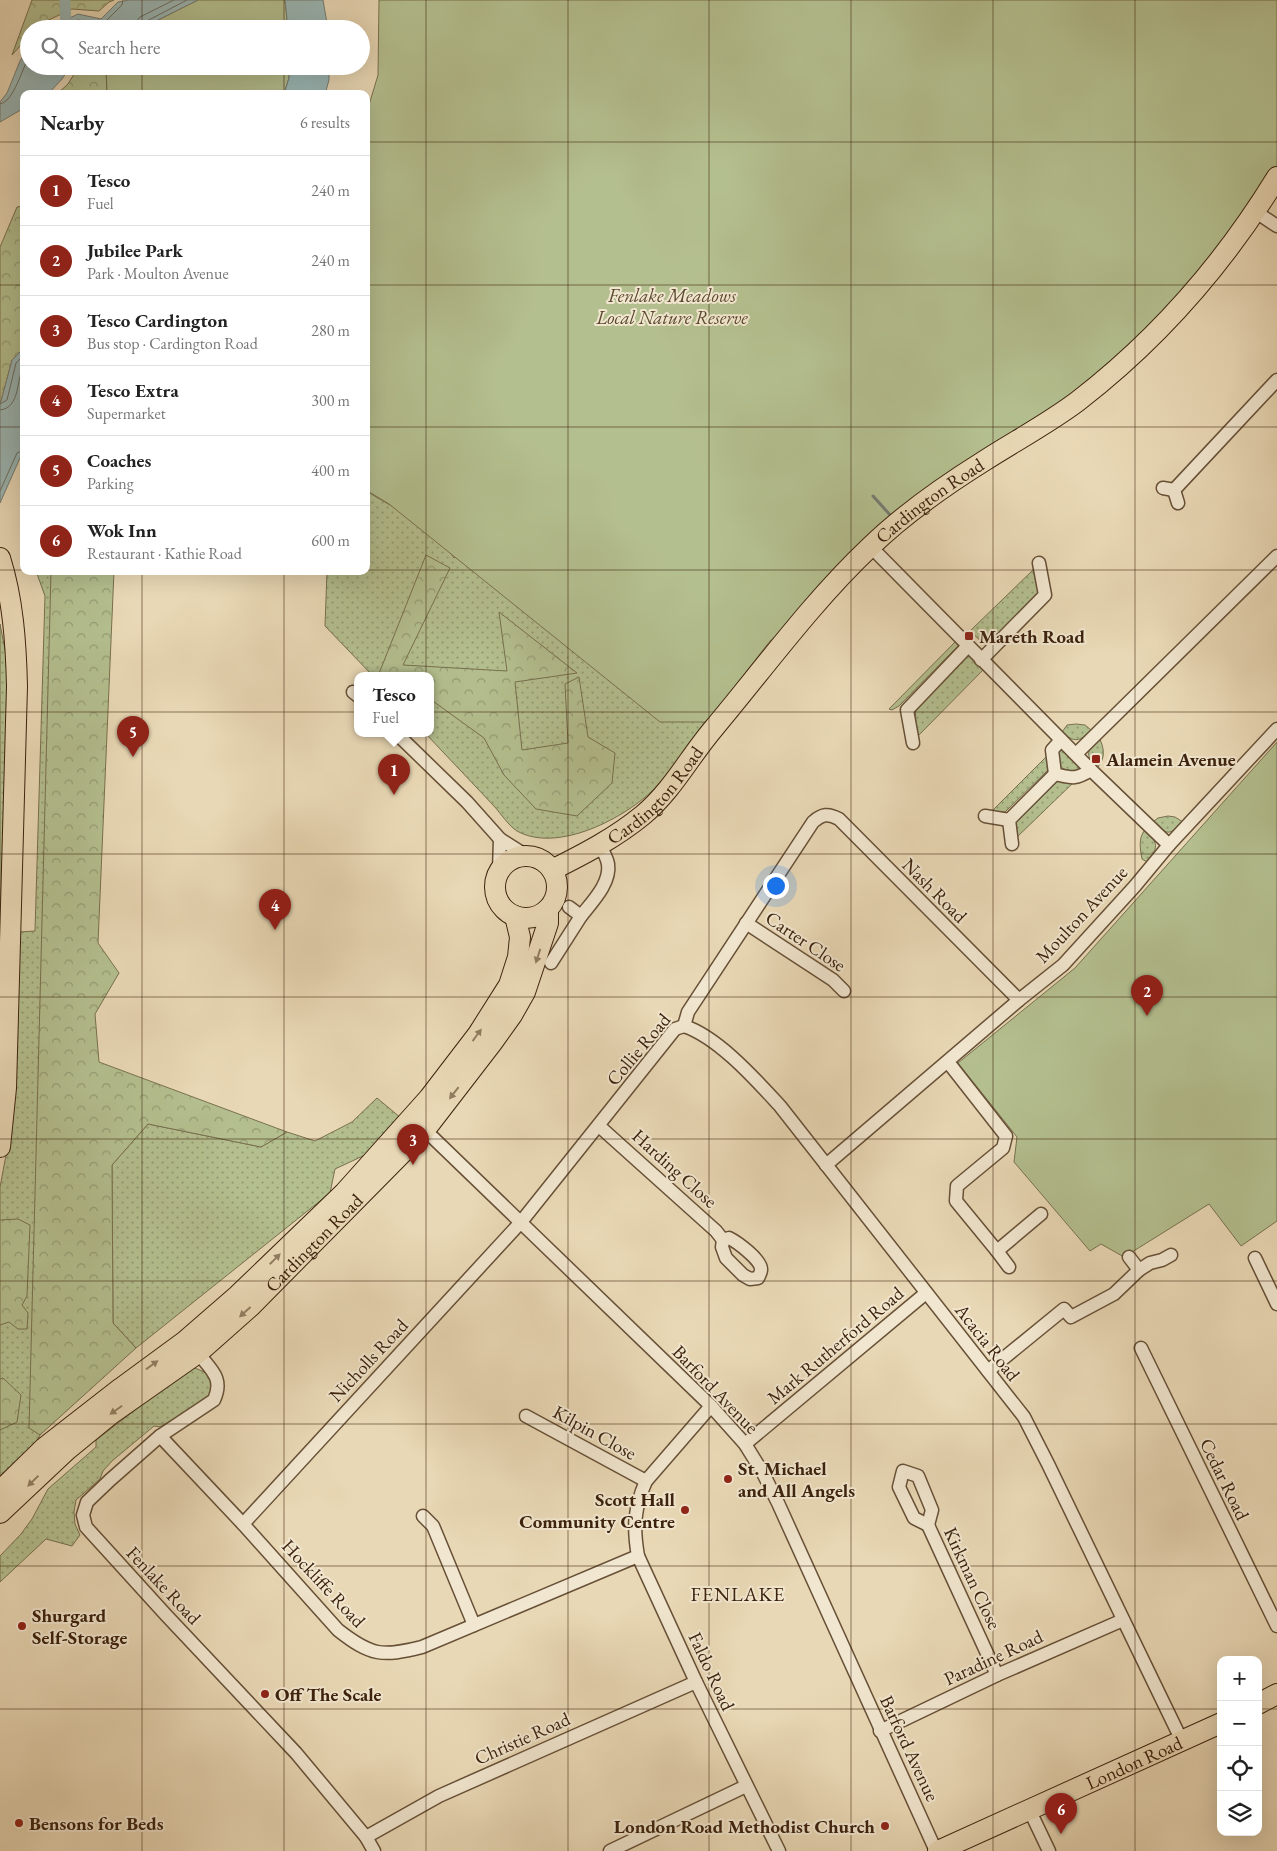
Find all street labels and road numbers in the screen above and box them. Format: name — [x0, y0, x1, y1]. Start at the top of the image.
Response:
street label: Cardington Road — [870, 452, 989, 549]
street label: Cardington Road — [602, 741, 709, 850]
street label: Nash Road — [897, 852, 973, 928]
street label: Moulton Avenue — [1030, 860, 1133, 968]
street label: Carter Close — [761, 905, 851, 977]
street label: Collie Road — [601, 1008, 676, 1091]
street label: Harding Close — [627, 1123, 723, 1213]
street label: Cardington Road — [260, 1188, 369, 1298]
street label: Mark Rutherford Road — [762, 1281, 909, 1410]
street label: Acacia Road — [949, 1298, 1026, 1386]
street label: Nicholls Road — [323, 1313, 414, 1407]
street label: Barford Avenue — [667, 1340, 764, 1439]
street label: Kilpin Close — [549, 1399, 641, 1466]
street label: Cedar Road — [1194, 1434, 1255, 1525]
street label: Kirkman Close — [938, 1523, 1007, 1633]
street label: Hockliffe Road — [276, 1534, 371, 1633]
street label: Fenlake Road — [121, 1541, 207, 1630]
street label: Paradine Road — [940, 1623, 1047, 1691]
street label: Faldo Road — [682, 1628, 741, 1715]
street label: Barford Avenue — [874, 1691, 945, 1805]
street label: Christie Road — [471, 1706, 574, 1771]
street label: London Road — [1082, 1730, 1187, 1796]

